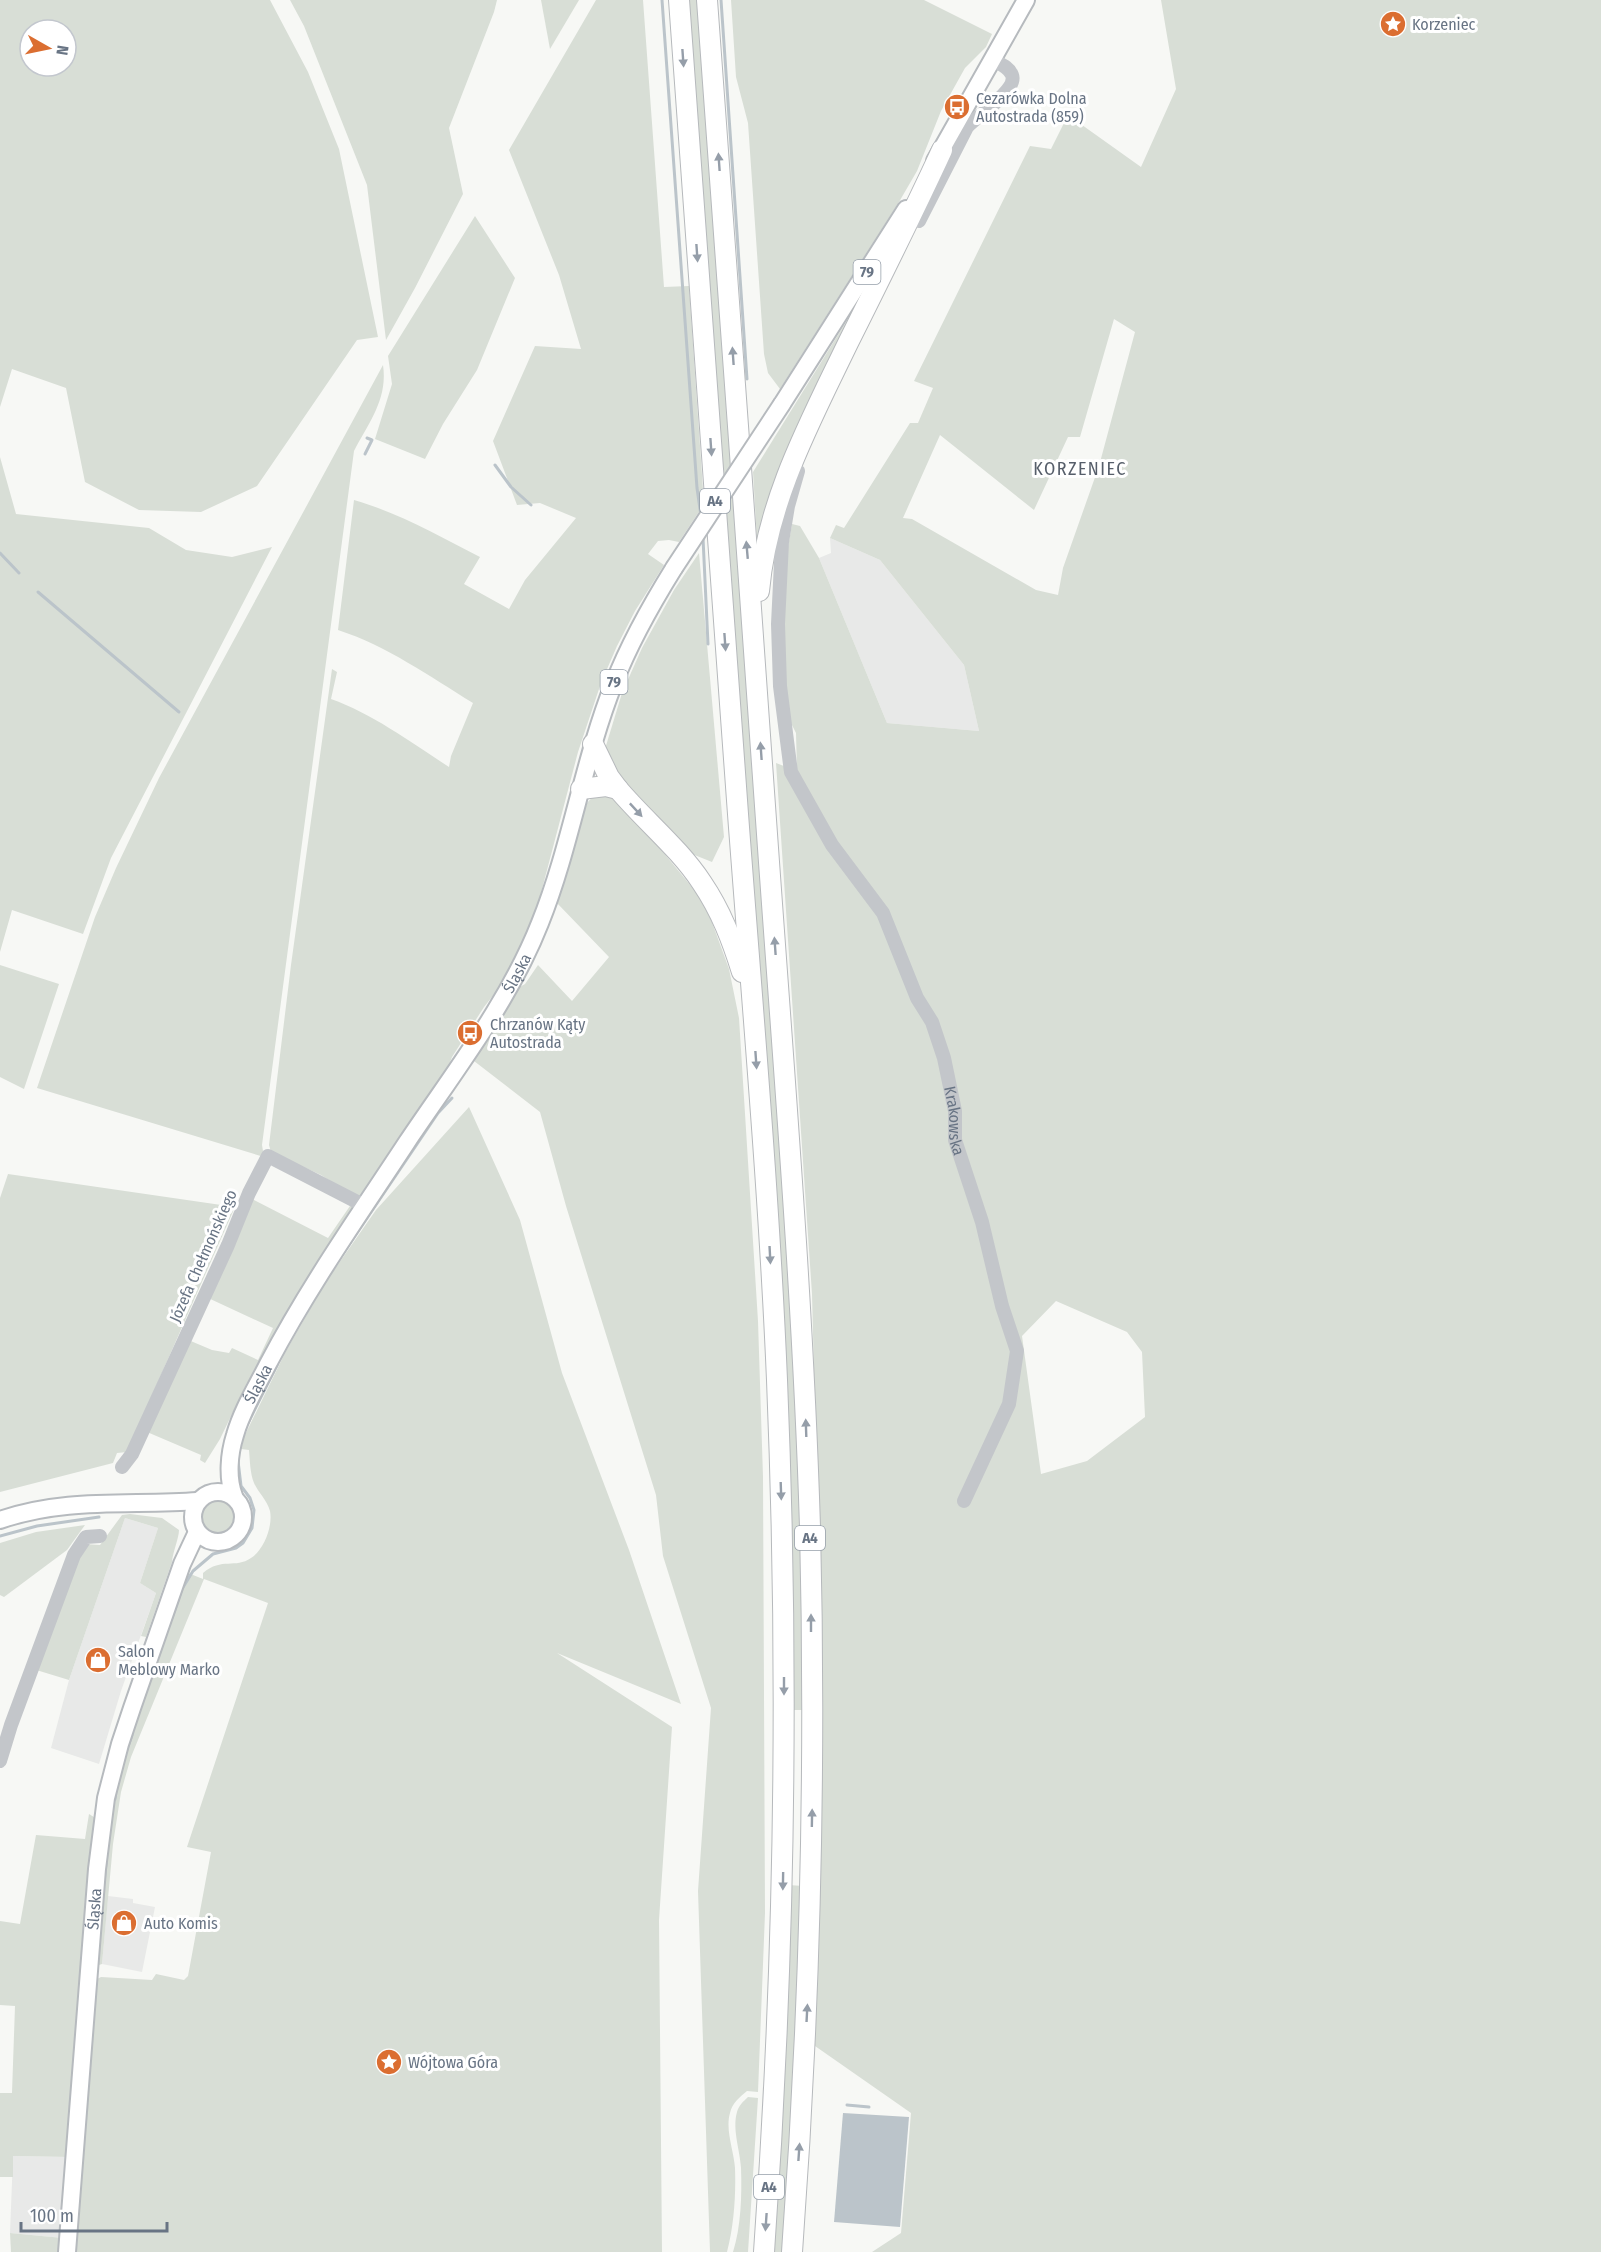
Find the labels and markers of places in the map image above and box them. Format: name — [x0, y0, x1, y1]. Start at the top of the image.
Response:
place icon: Korzeniec — [1378, 9, 1408, 39]
place label: Korzeniec — [1412, 15, 1476, 34]
place label: Cezarówka Dolna Autostrada (859) — [976, 89, 1087, 126]
bus stop icon: Cezarówka Dolna Autostrada (859) — [942, 92, 972, 122]
place label: Chrzanów Kąty Autostrada — [490, 1015, 586, 1052]
bus stop icon: Chrzanów Kąty Autostrada — [455, 1018, 485, 1048]
place label: Salon Meblowy Marko — [118, 1642, 220, 1679]
shop icon: Salon Meblowy Marko — [83, 1645, 113, 1675]
shop icon: Auto Komis — [109, 1908, 139, 1938]
place label: Auto Komis — [144, 1914, 218, 1933]
place icon: Wójtowa Góra — [374, 2047, 404, 2077]
place label: Wójtowa Góra — [408, 2053, 498, 2072]

